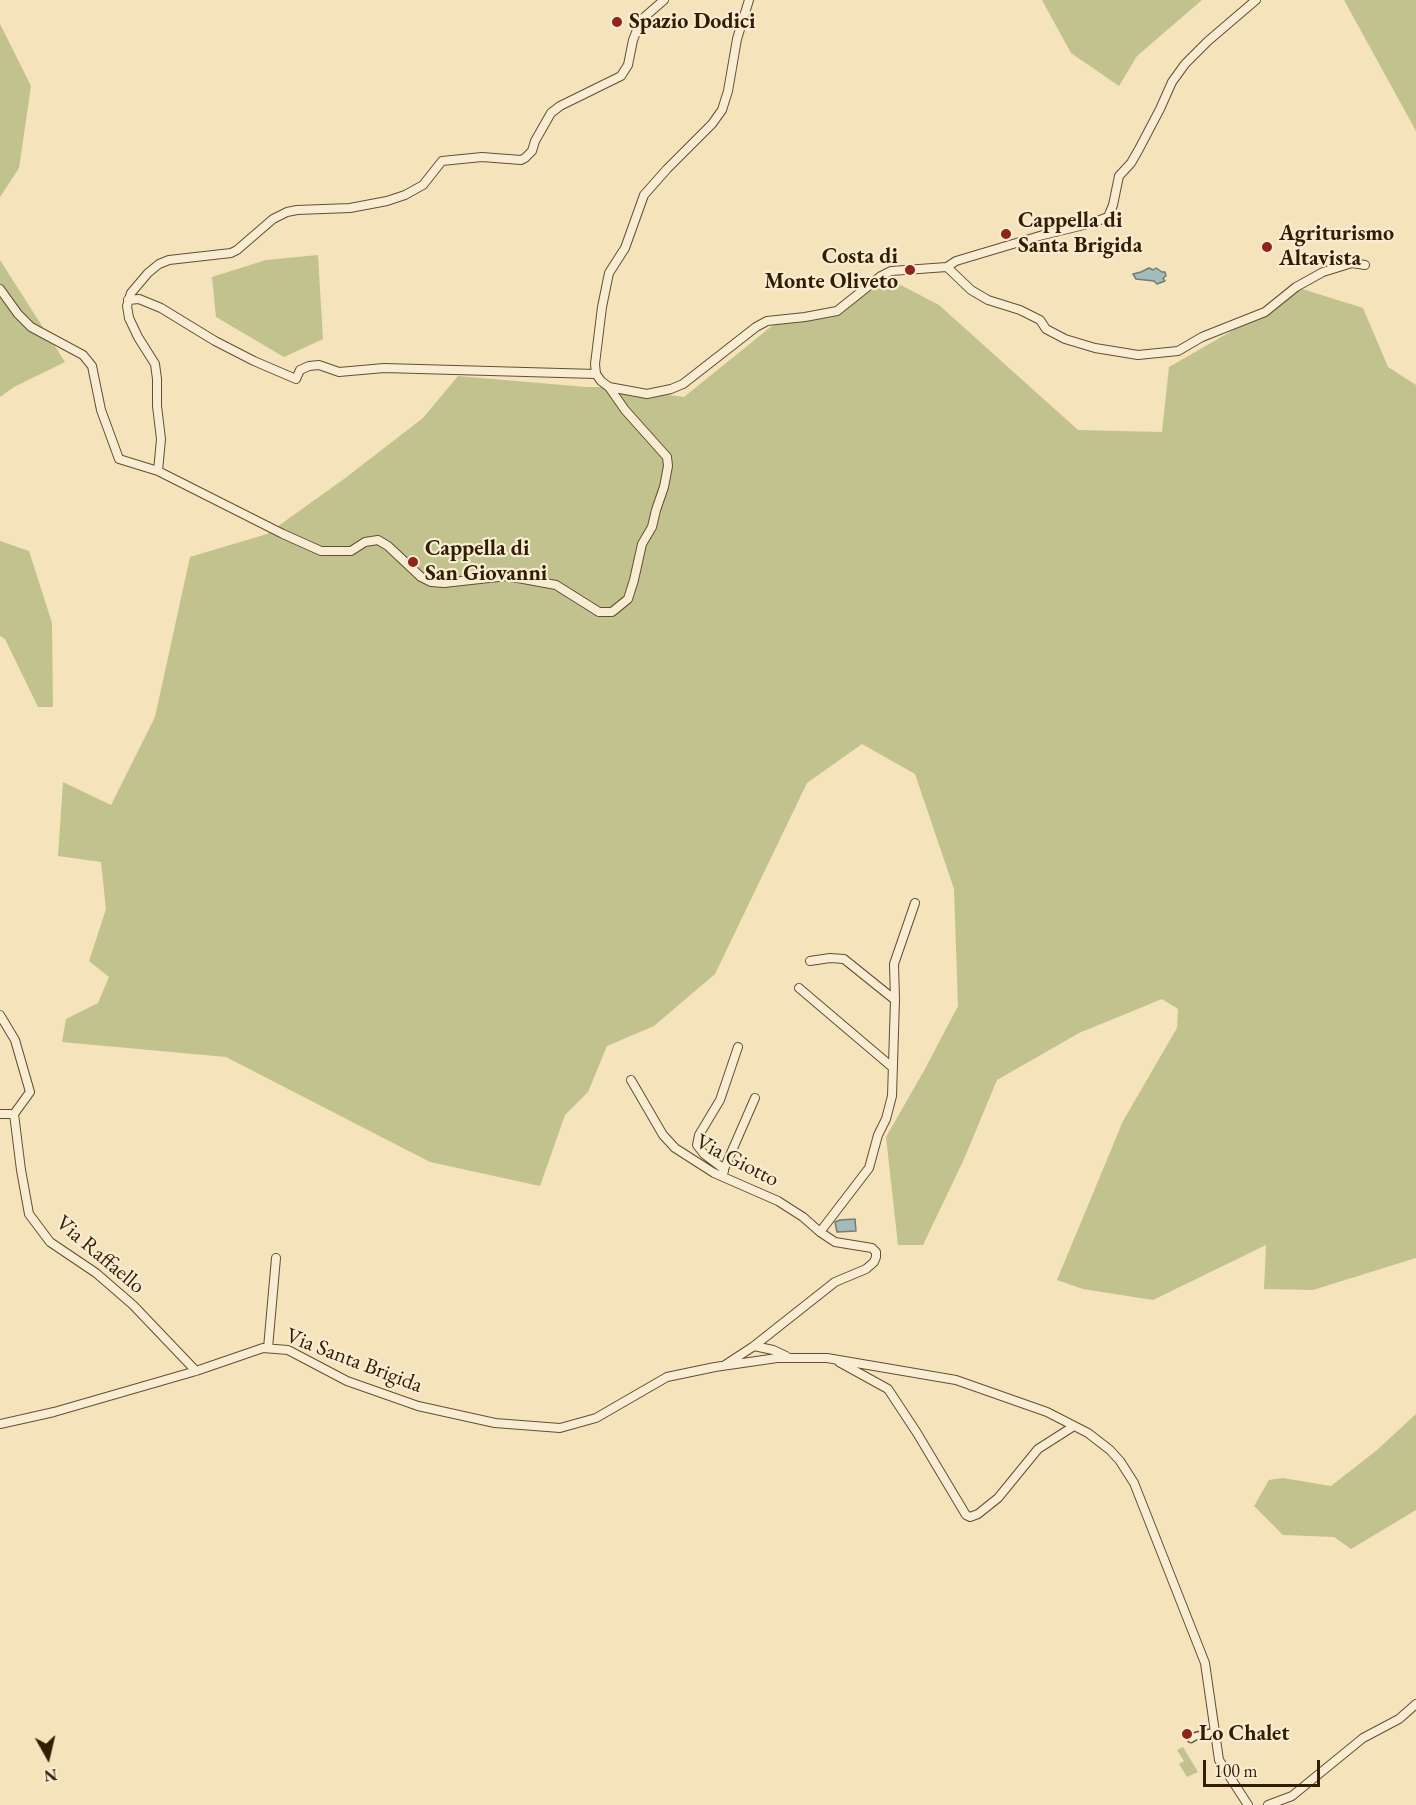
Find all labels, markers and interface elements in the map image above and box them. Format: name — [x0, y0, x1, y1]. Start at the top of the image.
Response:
place label: Spazio Dodici — [629, 9, 756, 35]
marker: Spazio Dodici — [610, 15, 624, 29]
place label: Cappella di Santa Brigida — [1018, 208, 1142, 260]
place label: Agriturismo Altavista — [1279, 221, 1394, 272]
marker: Cappella di Santa Brigida — [999, 227, 1013, 241]
marker: Agriturismo Altavista — [1260, 240, 1274, 254]
place label: Costa di Monte Oliveto — [764, 244, 898, 296]
marker: Costa di Monte Oliveto — [903, 263, 917, 277]
place label: Cappella di San Giovanni — [425, 536, 547, 588]
marker: Cappella di San Giovanni — [406, 555, 420, 569]
street label: Via Giotto — [691, 1129, 783, 1193]
street label: Via Raffaello — [50, 1210, 150, 1300]
street label: Via Santa Brigida — [282, 1323, 426, 1399]
place label: Lo Chalet — [1199, 1721, 1289, 1747]
north arrow — [18, 1727, 78, 1787]
marker: Lo Chalet — [1180, 1727, 1194, 1741]
scale bar — [1206, 1748, 1323, 1786]
text: 100 m — [1214, 1759, 1258, 1782]
text: N — [43, 1764, 58, 1787]

